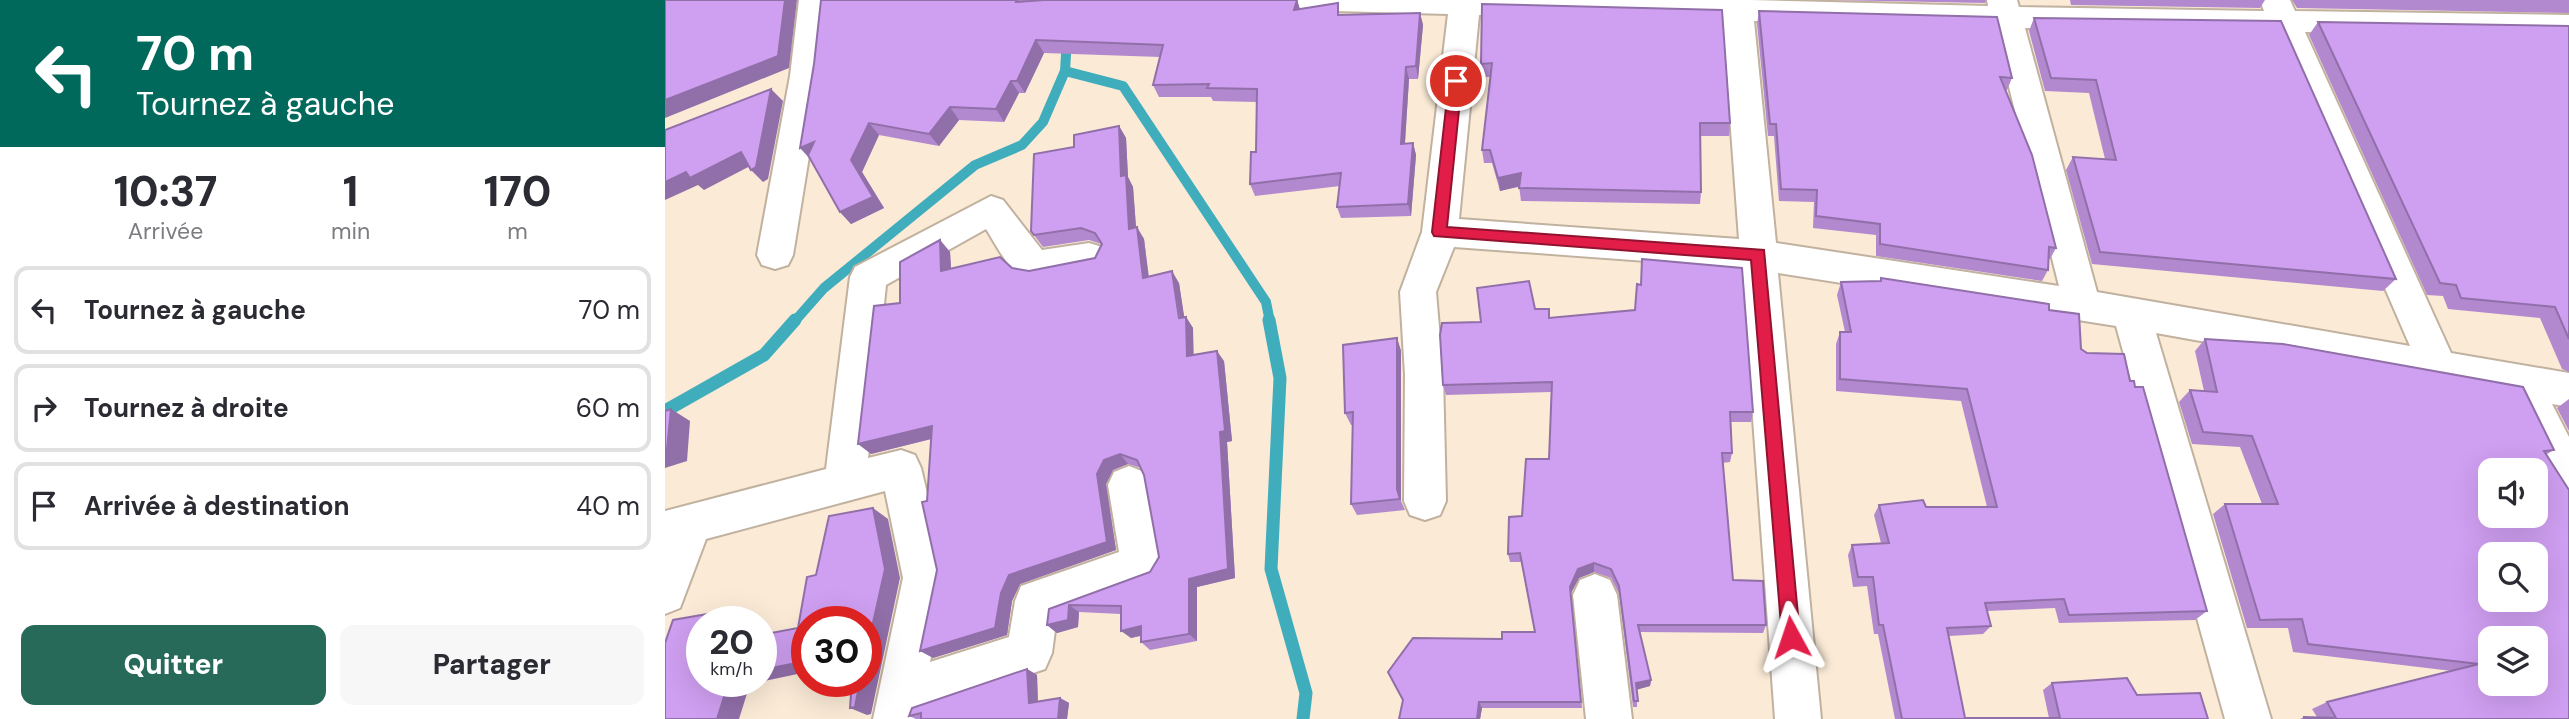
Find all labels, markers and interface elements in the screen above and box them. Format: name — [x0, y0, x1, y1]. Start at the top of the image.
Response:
text: 70 m — [136, 21, 254, 85]
icon: left — [21, 28, 112, 119]
pin — [1426, 51, 1486, 111]
icon: arrive — [1437, 62, 1475, 100]
text: Tournez à gauche — [136, 83, 394, 125]
text: 10:37 — [114, 164, 217, 219]
text: 1 — [343, 164, 358, 219]
text: 170 — [484, 164, 551, 219]
text: Arrivée — [128, 216, 203, 246]
text: min — [331, 216, 370, 246]
text: m — [507, 216, 528, 246]
icon: left — [25, 291, 63, 329]
text: Tournez à gauche — [84, 293, 306, 327]
text: 70 m — [579, 293, 640, 327]
icon: right — [25, 389, 63, 427]
text: Tournez à droite — [84, 391, 289, 425]
text: 60 m — [576, 391, 640, 425]
map controls — [2478, 458, 2548, 696]
button: sound — [2478, 458, 2548, 528]
icon: arrive — [25, 487, 63, 525]
text: Arrivée à destination — [84, 489, 350, 523]
text: 40 m — [576, 489, 640, 523]
button: search — [2478, 542, 2548, 612]
position arrow — [1754, 600, 1828, 674]
speed limit sign: 30 — [791, 606, 882, 697]
text: 20 — [709, 619, 754, 665]
button: Quitter — [21, 625, 326, 705]
button: Partager — [340, 625, 644, 705]
button: layers — [2478, 626, 2548, 696]
text: km/h — [710, 657, 753, 681]

